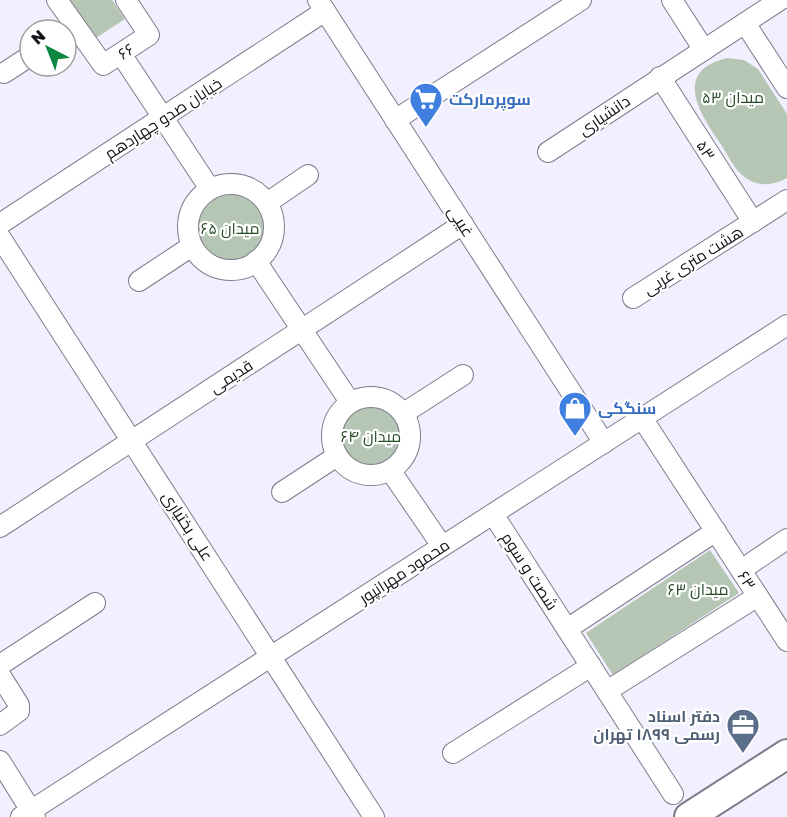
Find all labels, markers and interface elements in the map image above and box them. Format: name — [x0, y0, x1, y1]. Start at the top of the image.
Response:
north arrow — [18, 18, 78, 78]
text: N — [27, 25, 49, 48]
street label: ۶۶ — [114, 38, 138, 64]
street label: خیابان صدو چهاردهم — [101, 73, 226, 165]
supermarket icon: سوپرمارکت — [408, 81, 444, 128]
park label: میدان ۵۳ — [702, 87, 764, 108]
place label: سوپرمارکت — [449, 89, 531, 111]
street label: دانشیاری — [574, 90, 634, 140]
street label: ۵۳ — [692, 136, 720, 164]
street label: غیبی — [443, 202, 478, 241]
park label: میدان ۶۵ — [201, 218, 259, 239]
street label: هشت متری غربی — [639, 221, 747, 300]
street label: قدیمی — [206, 355, 257, 398]
shop icon: سنگکی — [557, 390, 593, 437]
place label: سنگکی — [598, 398, 656, 418]
park label: میدان ۶۴ — [341, 426, 401, 447]
street label: علی بختیاری — [157, 487, 218, 565]
street label: شصت و سوم — [496, 528, 563, 615]
street label: محمود مهرانپور — [354, 534, 454, 609]
street label: ۶۳ — [734, 567, 760, 593]
park label: میدان ۶۳ — [668, 579, 728, 600]
place label: دفتر اسناد رسمی ۱۸۹۹ تهران — [593, 706, 720, 744]
office icon: دفتر اسناد رسمی ۱۸۹۹ تهران — [725, 707, 761, 754]

